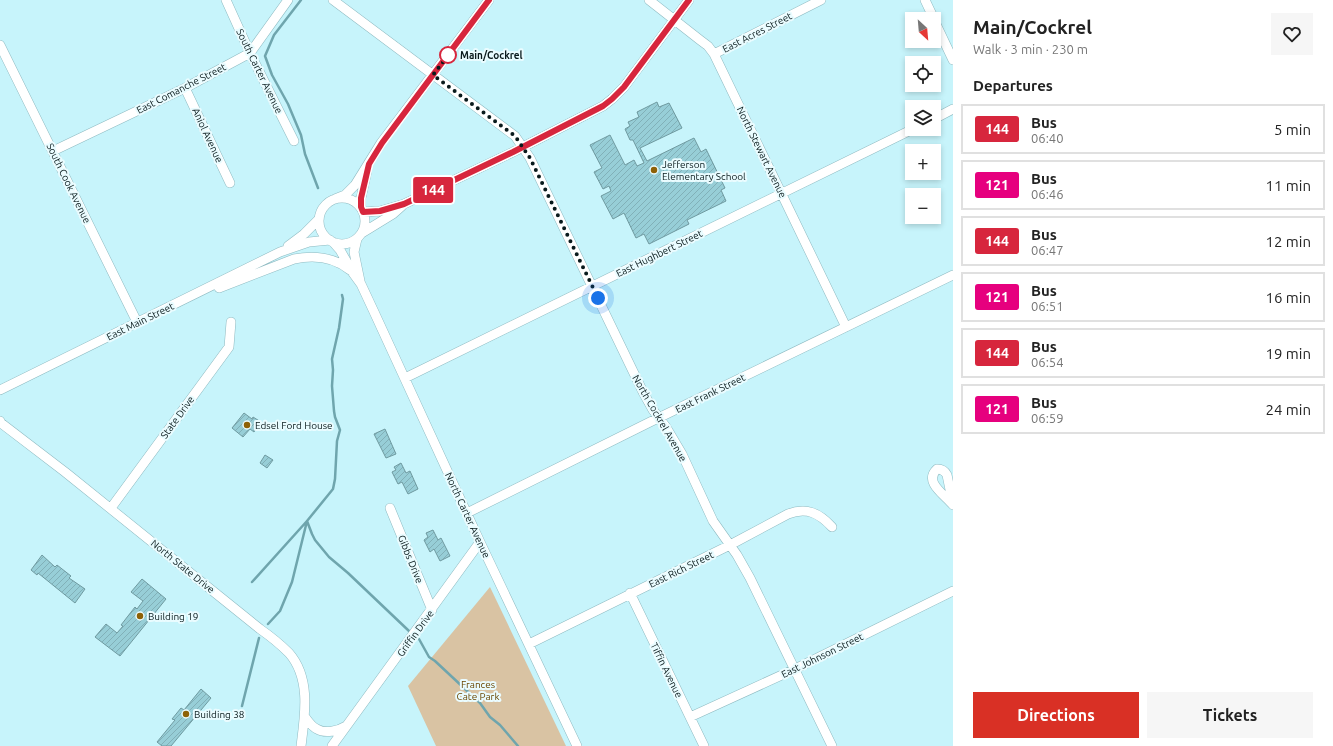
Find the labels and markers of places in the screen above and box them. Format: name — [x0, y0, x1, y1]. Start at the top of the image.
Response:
marker: Main/Cockrel — [439, 46, 457, 64]
place label: Main/Cockrel — [460, 50, 523, 61]
place label: Jefferson Elementary School — [662, 159, 746, 182]
marker: Jefferson Elementary School — [649, 165, 659, 175]
marker: Edsel Ford House — [242, 420, 252, 430]
place label: Edsel Ford House — [255, 420, 333, 431]
marker: Building 19 — [135, 611, 145, 621]
place label: Building 19 — [148, 611, 198, 622]
marker: Building 38 — [181, 709, 191, 719]
place label: Building 38 — [194, 709, 245, 720]

